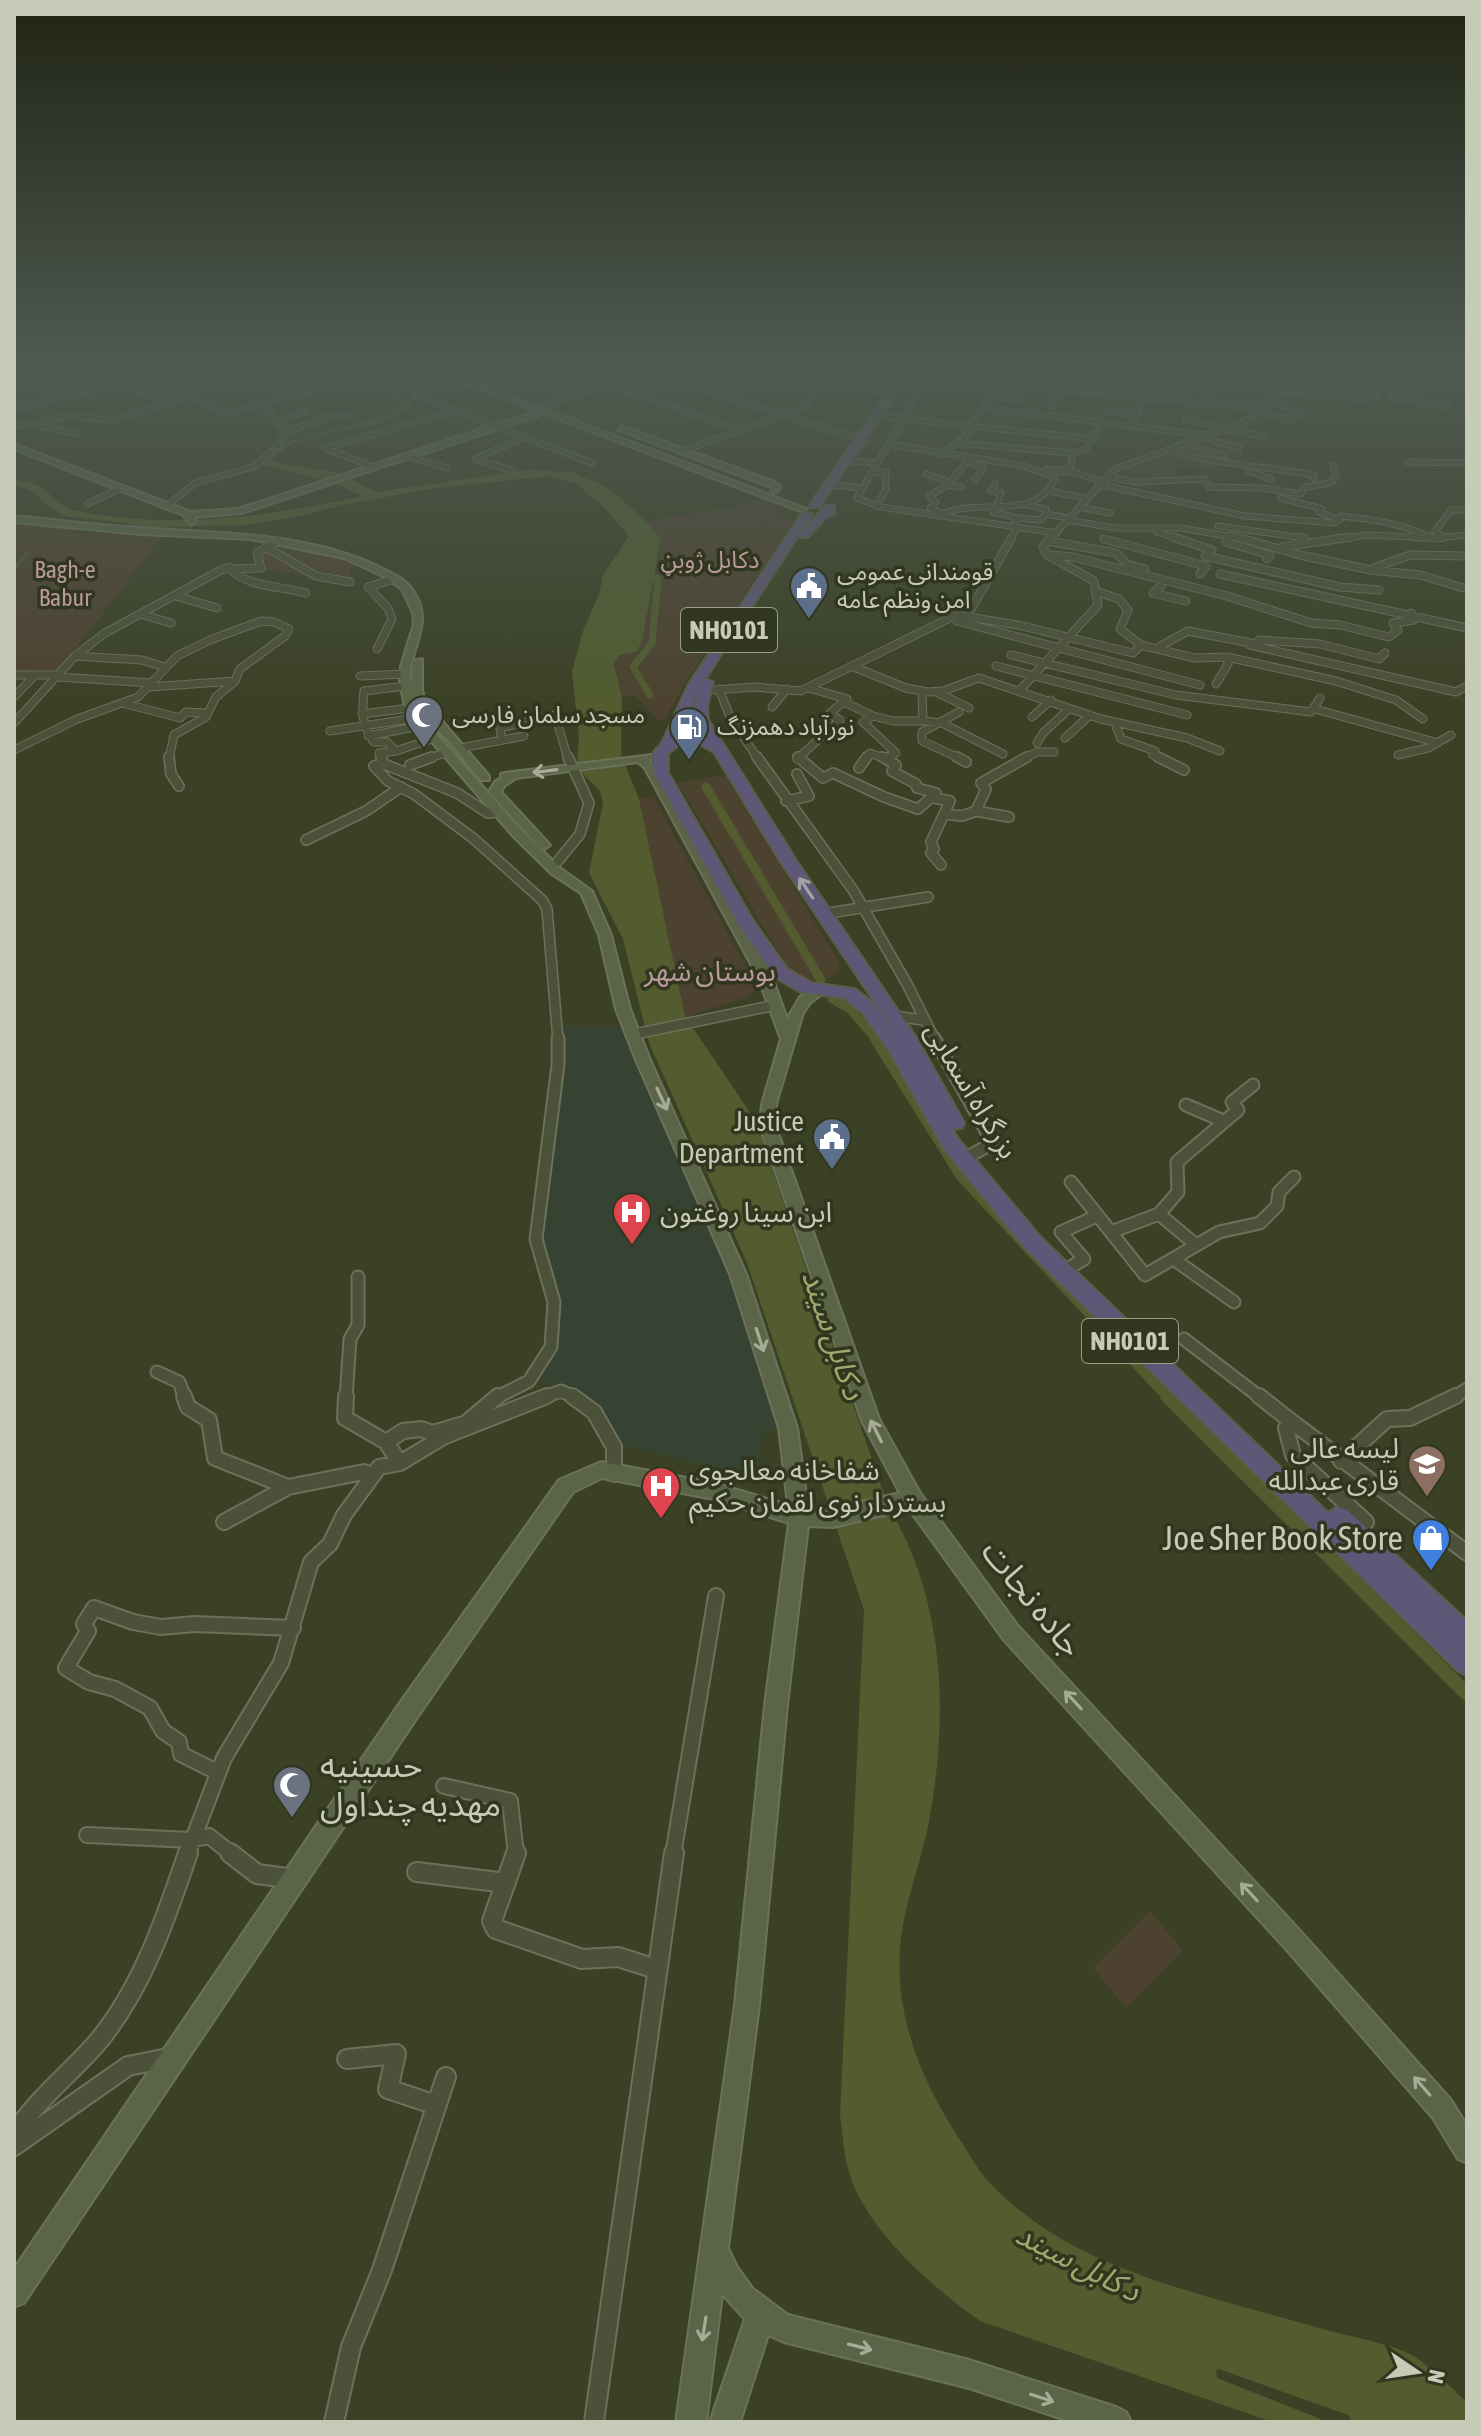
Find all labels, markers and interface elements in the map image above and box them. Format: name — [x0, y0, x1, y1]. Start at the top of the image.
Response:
park label: دکابل ژوبڼ — [660, 546, 760, 576]
park label: Bagh-e Babur — [34, 556, 96, 611]
place label: قومندانی عمومی امن ونظم عامه — [837, 558, 993, 617]
public building icon: قومندانی عمومی امن ونظم عامه — [788, 565, 830, 620]
road number: NH0101 — [681, 608, 777, 652]
mosque icon: مسجد سلمان فارسی — [403, 694, 445, 749]
place label: مسجد سلمان فارسی — [452, 701, 645, 729]
fuel station icon: نورآباد دهمزنگ — [668, 706, 710, 761]
place label: نورآباد دهمزنگ — [717, 713, 855, 741]
one-way arrow — [532, 763, 558, 778]
one-way arrow — [798, 877, 814, 899]
park label: بوستان شهر — [643, 955, 776, 988]
street label: بزرگراه آسمایی — [918, 1016, 1025, 1164]
one-way arrow — [655, 1087, 670, 1111]
place label: Justice Department — [679, 1105, 804, 1169]
public building icon: Justice Department — [811, 1116, 853, 1171]
hospital icon: ابن سینا روغتون — [611, 1191, 653, 1246]
place label: ابن سینا روغتون — [660, 1196, 832, 1229]
water label: د کابل سيند — [795, 1266, 872, 1405]
road number: NH0101 — [1082, 1319, 1178, 1363]
one-way arrow — [753, 1327, 768, 1352]
one-way arrow — [868, 1419, 883, 1443]
place label: لیسه عالی قاری عبدالله — [1268, 1432, 1399, 1497]
school or university icon: لیسه عالی قاری عبدالله — [1406, 1443, 1448, 1498]
place label: شفاخانه معالجوی بستردار نوی لقمان حکیم — [689, 1454, 946, 1524]
hospital icon: شفاخانه معالجوی بستردار نوی لقمان حکیم — [640, 1465, 682, 1520]
shop icon: Joe Sher Book Store — [1410, 1517, 1452, 1572]
place label: Joe Sher Book Store — [1162, 1518, 1403, 1557]
street label: جاده نجات — [974, 1531, 1092, 1664]
one-way arrow — [1065, 1691, 1083, 1711]
place label: حسینیه مهدیه چنداول — [320, 1745, 501, 1826]
mosque icon: حسینیه مهدیه چنداول — [271, 1764, 313, 1819]
one-way arrow — [1240, 1882, 1259, 1902]
one-way arrow — [1413, 2077, 1431, 2097]
water label: د کابل سيند — [1010, 2216, 1147, 2309]
one-way arrow — [696, 2315, 711, 2341]
north arrow — [1377, 2332, 1457, 2412]
one-way arrow — [847, 2340, 873, 2355]
text: N — [1422, 2367, 1451, 2386]
one-way arrow — [1030, 2391, 1055, 2406]

